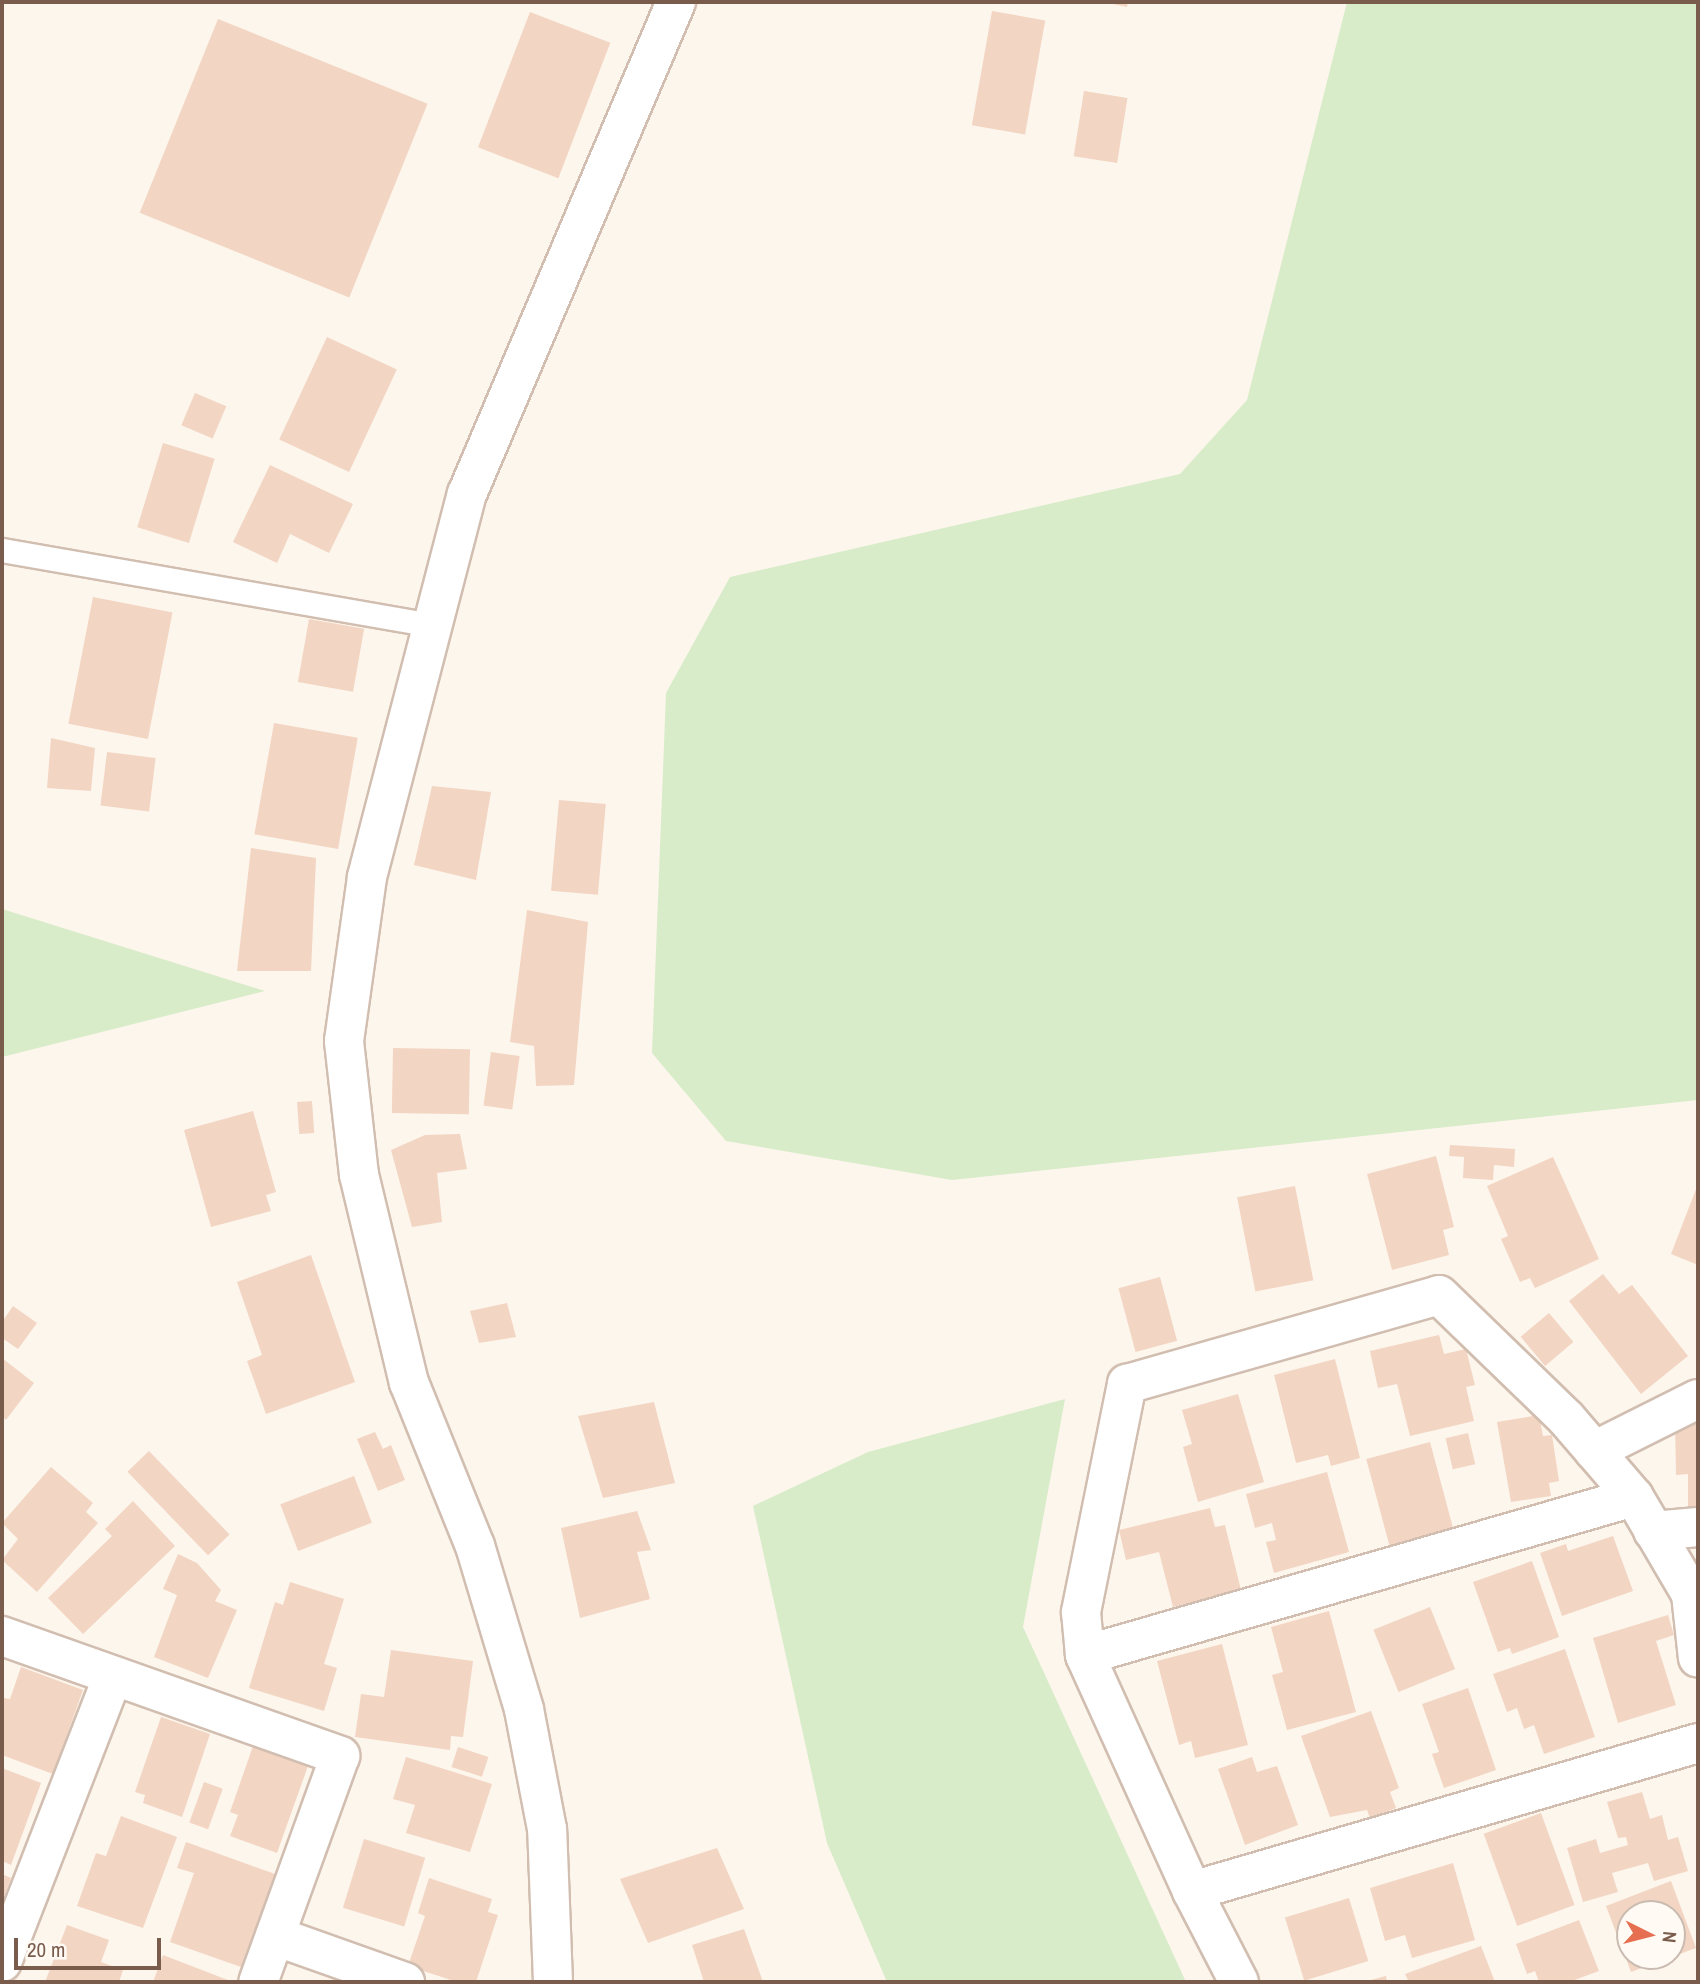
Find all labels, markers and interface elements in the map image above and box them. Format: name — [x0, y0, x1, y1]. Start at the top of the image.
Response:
north arrow — [1616, 1900, 1686, 1970]
scale bar — [18, 1924, 164, 1968]
text: N — [1656, 1930, 1683, 1944]
text: 20 m — [27, 1935, 65, 1964]

